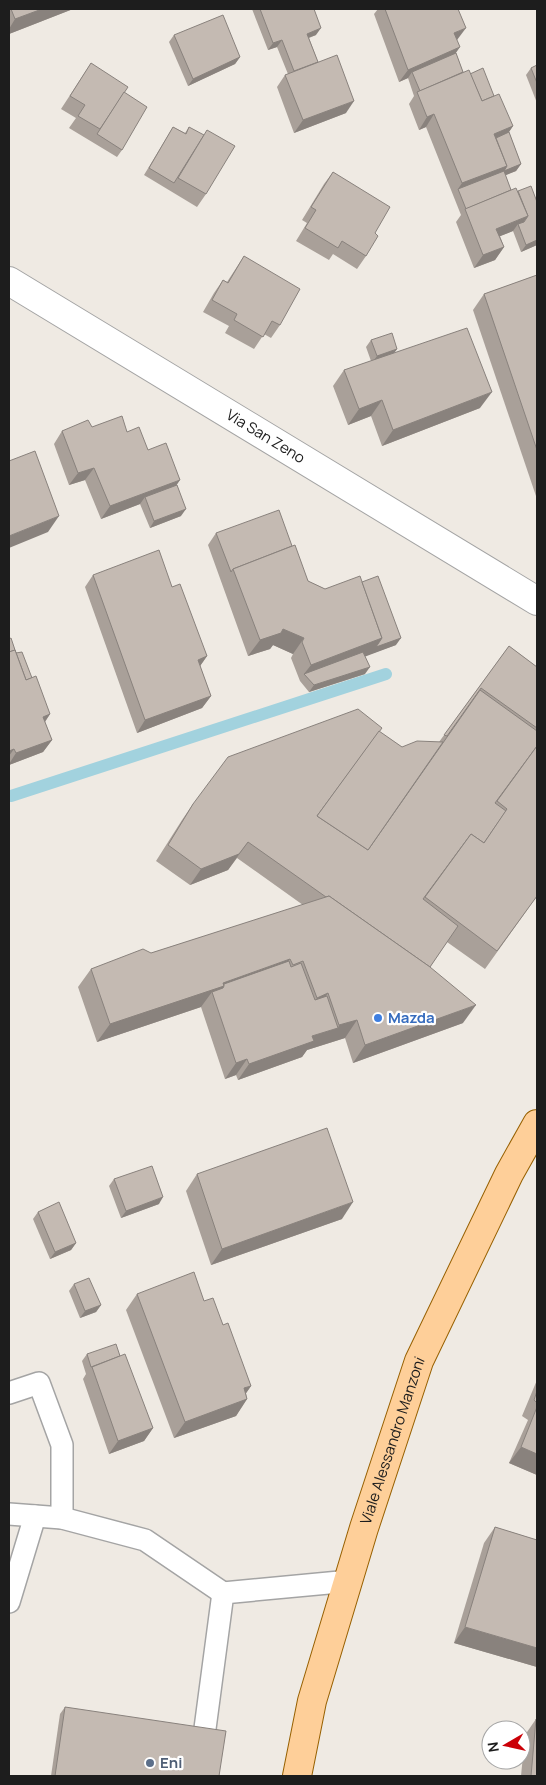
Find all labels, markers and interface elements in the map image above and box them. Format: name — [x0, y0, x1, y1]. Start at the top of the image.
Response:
street label: Via San Zeno — [222, 404, 309, 468]
place label: Mazda — [388, 1007, 435, 1028]
marker: Mazda — [372, 1012, 384, 1024]
street label: Viale Alessandro Manzoni — [355, 1353, 430, 1527]
north arrow — [481, 1720, 531, 1770]
text: N — [482, 1741, 503, 1754]
place label: Eni — [160, 1752, 182, 1773]
marker: Eni — [144, 1757, 156, 1769]

